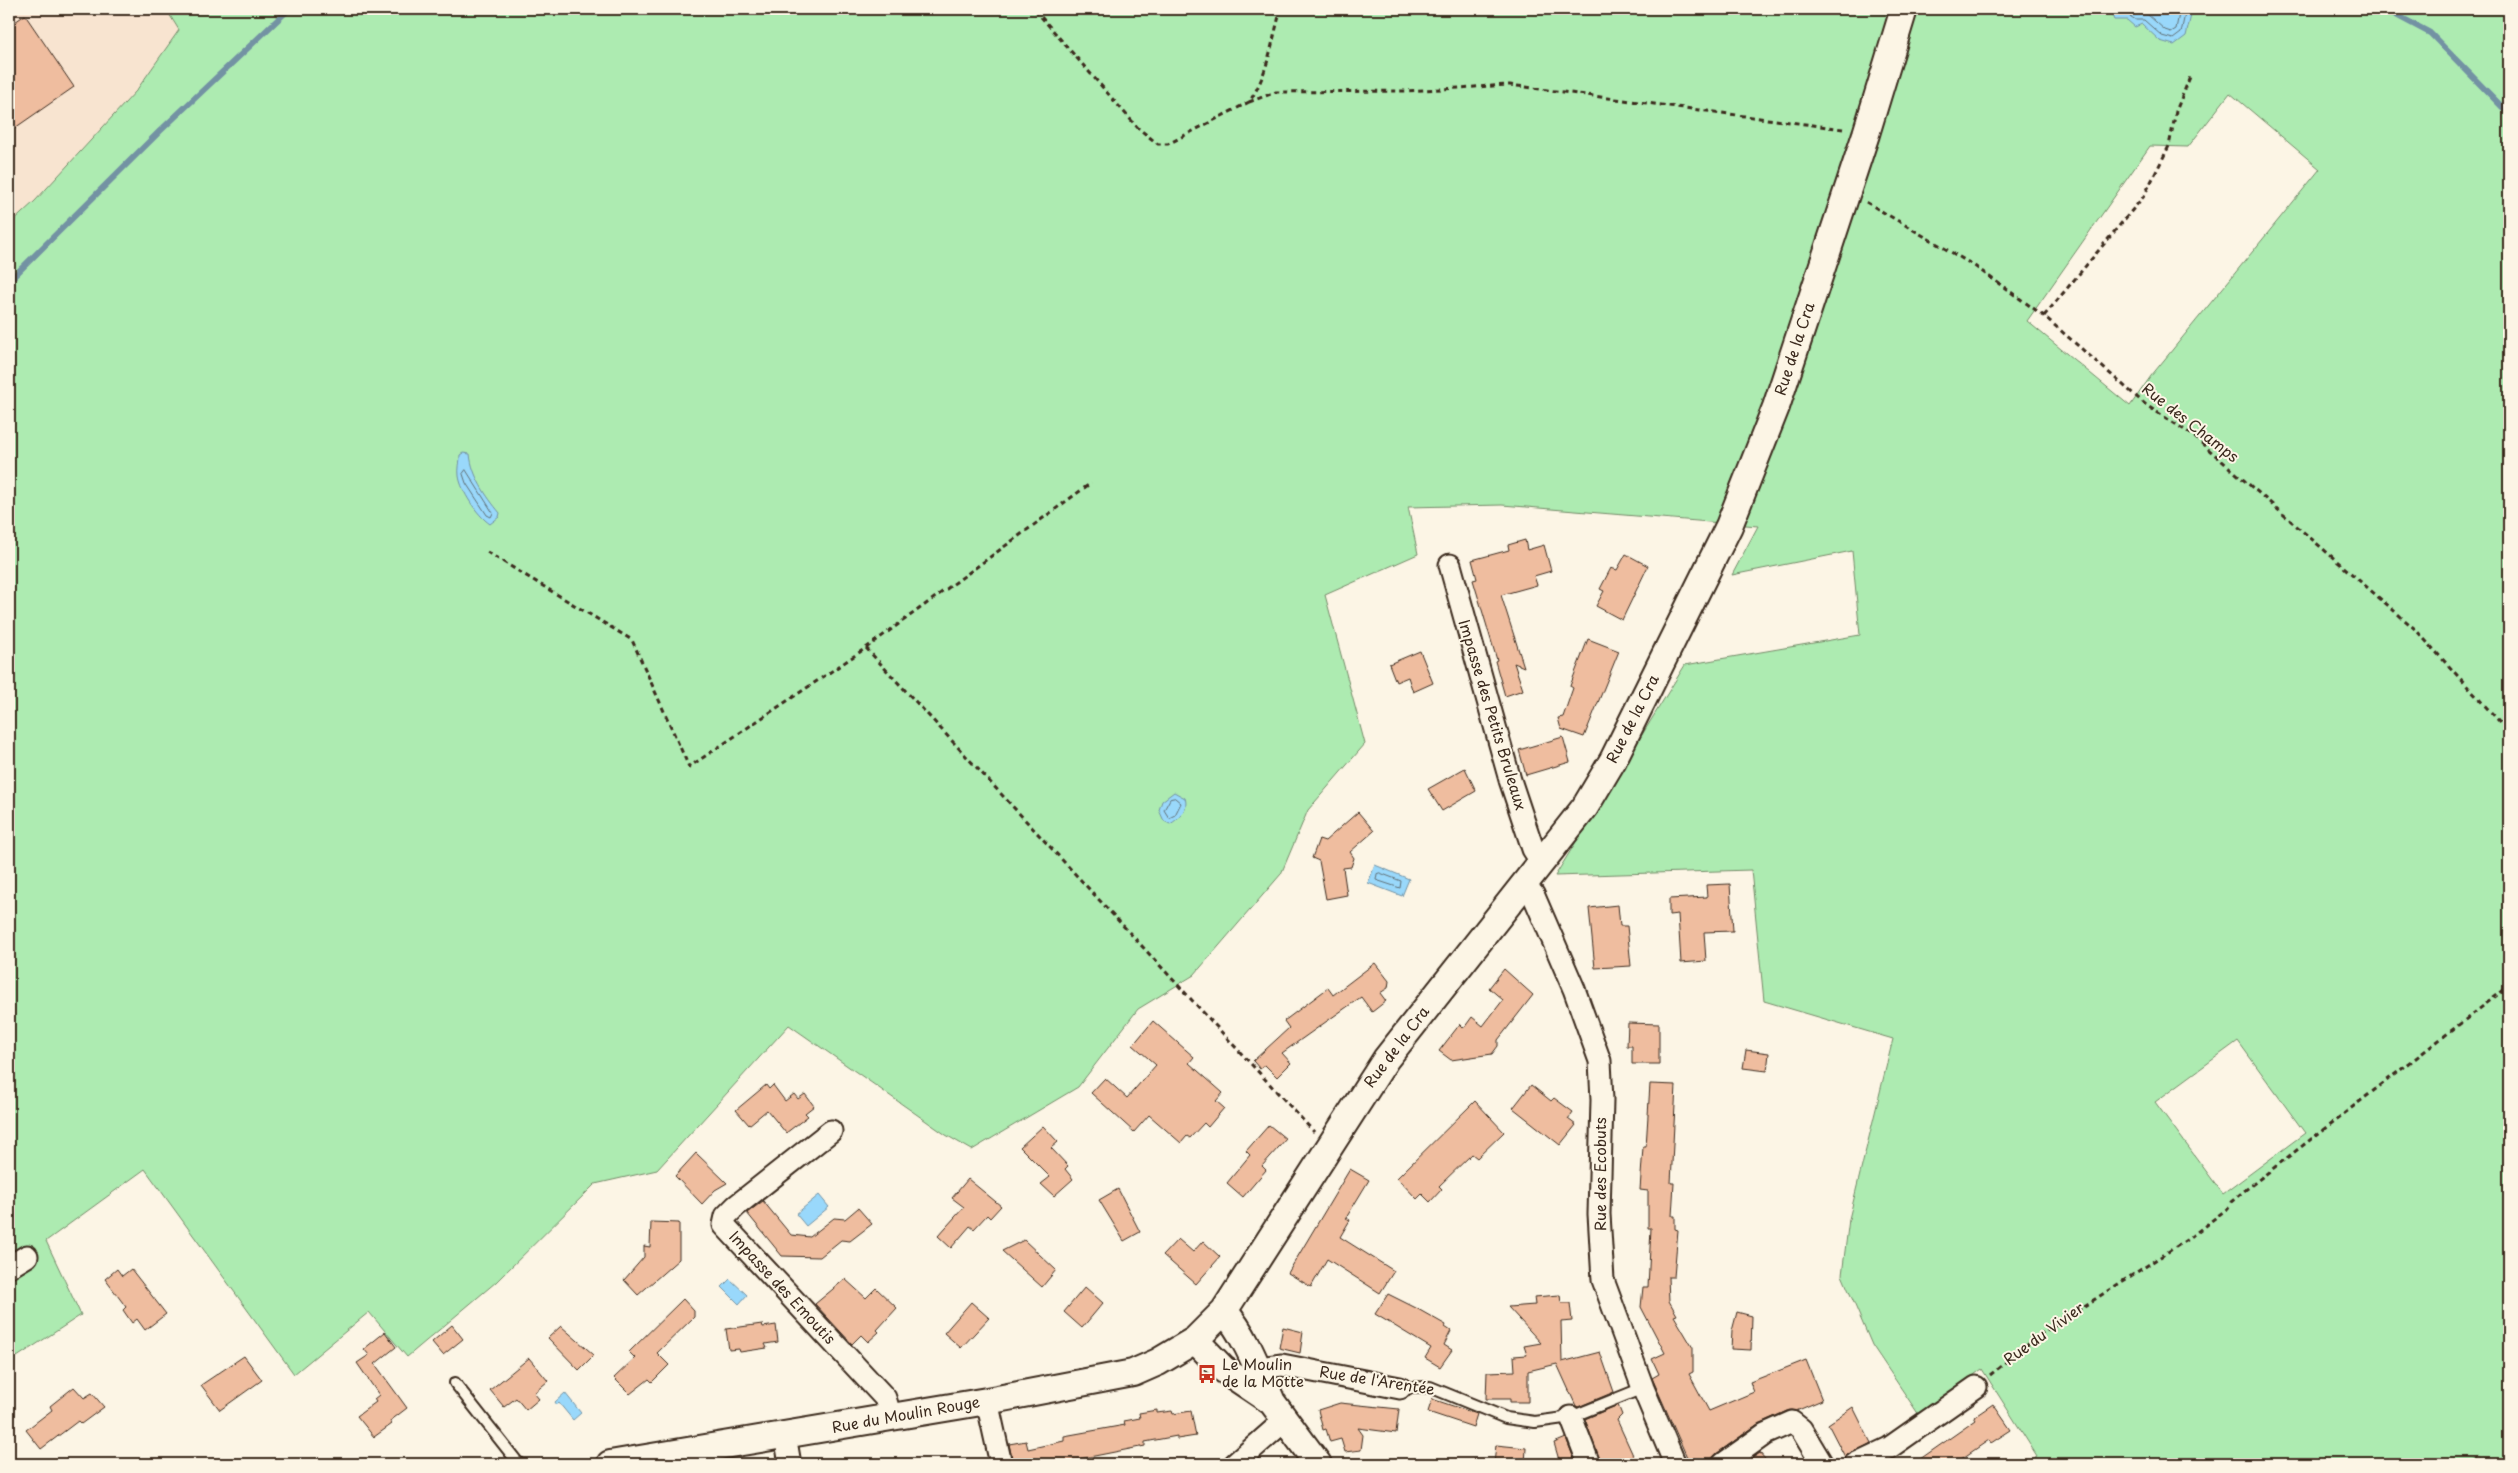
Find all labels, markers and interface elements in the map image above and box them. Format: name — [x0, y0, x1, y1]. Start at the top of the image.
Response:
street label: Rue de la Cra — [1768, 298, 1820, 398]
street label: Rue des Champs — [2138, 377, 2244, 467]
street label: Impasse des Petits Bruleaux — [1453, 617, 1533, 813]
street label: Rue de la Cra — [1599, 669, 1664, 767]
street label: Rue de la Cra — [1357, 1000, 1435, 1092]
street label: Rue des Ecobuts — [1588, 1117, 1611, 1231]
street label: Impasse des Emoutis — [724, 1225, 842, 1349]
street label: Rue du Vivier — [1998, 1296, 2088, 1370]
place label: Le Moulin de la Motte — [1222, 1352, 1304, 1392]
street label: Rue de l'Arentée — [1318, 1359, 1437, 1400]
bus stop icon: Le Moulin de la Motte — [1196, 1363, 1218, 1385]
street label: Rue du Moulin Rouge — [830, 1389, 982, 1438]

